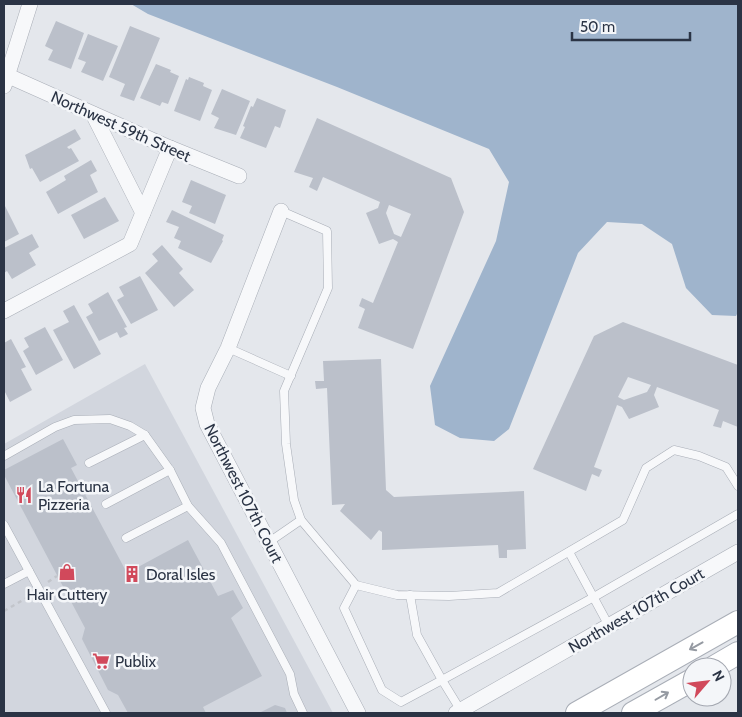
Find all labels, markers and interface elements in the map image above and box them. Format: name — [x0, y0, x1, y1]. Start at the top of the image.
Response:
scale bar — [572, 10, 690, 42]
text: 50 m — [580, 18, 615, 36]
street label: Northwest 59th Street — [48, 87, 194, 166]
street label: Northwest 107th Court — [200, 421, 287, 566]
place label: La Fortuna Pizzeria — [38, 477, 110, 514]
restaurant icon: La Fortuna Pizzeria — [14, 485, 34, 505]
shop icon: Hair Cuttery — [57, 562, 77, 582]
building icon: Doral Isles — [122, 564, 142, 584]
street label: Northwest 107th Court — [565, 564, 708, 657]
place label: Doral Isles — [146, 565, 216, 584]
place label: Hair Cuttery — [27, 585, 107, 604]
one-way arrow — [688, 641, 703, 651]
supermarket icon: Publix — [91, 651, 111, 671]
place label: Publix — [115, 652, 156, 671]
north arrow — [682, 657, 732, 707]
text: N — [708, 667, 729, 684]
one-way arrow — [655, 691, 669, 701]

